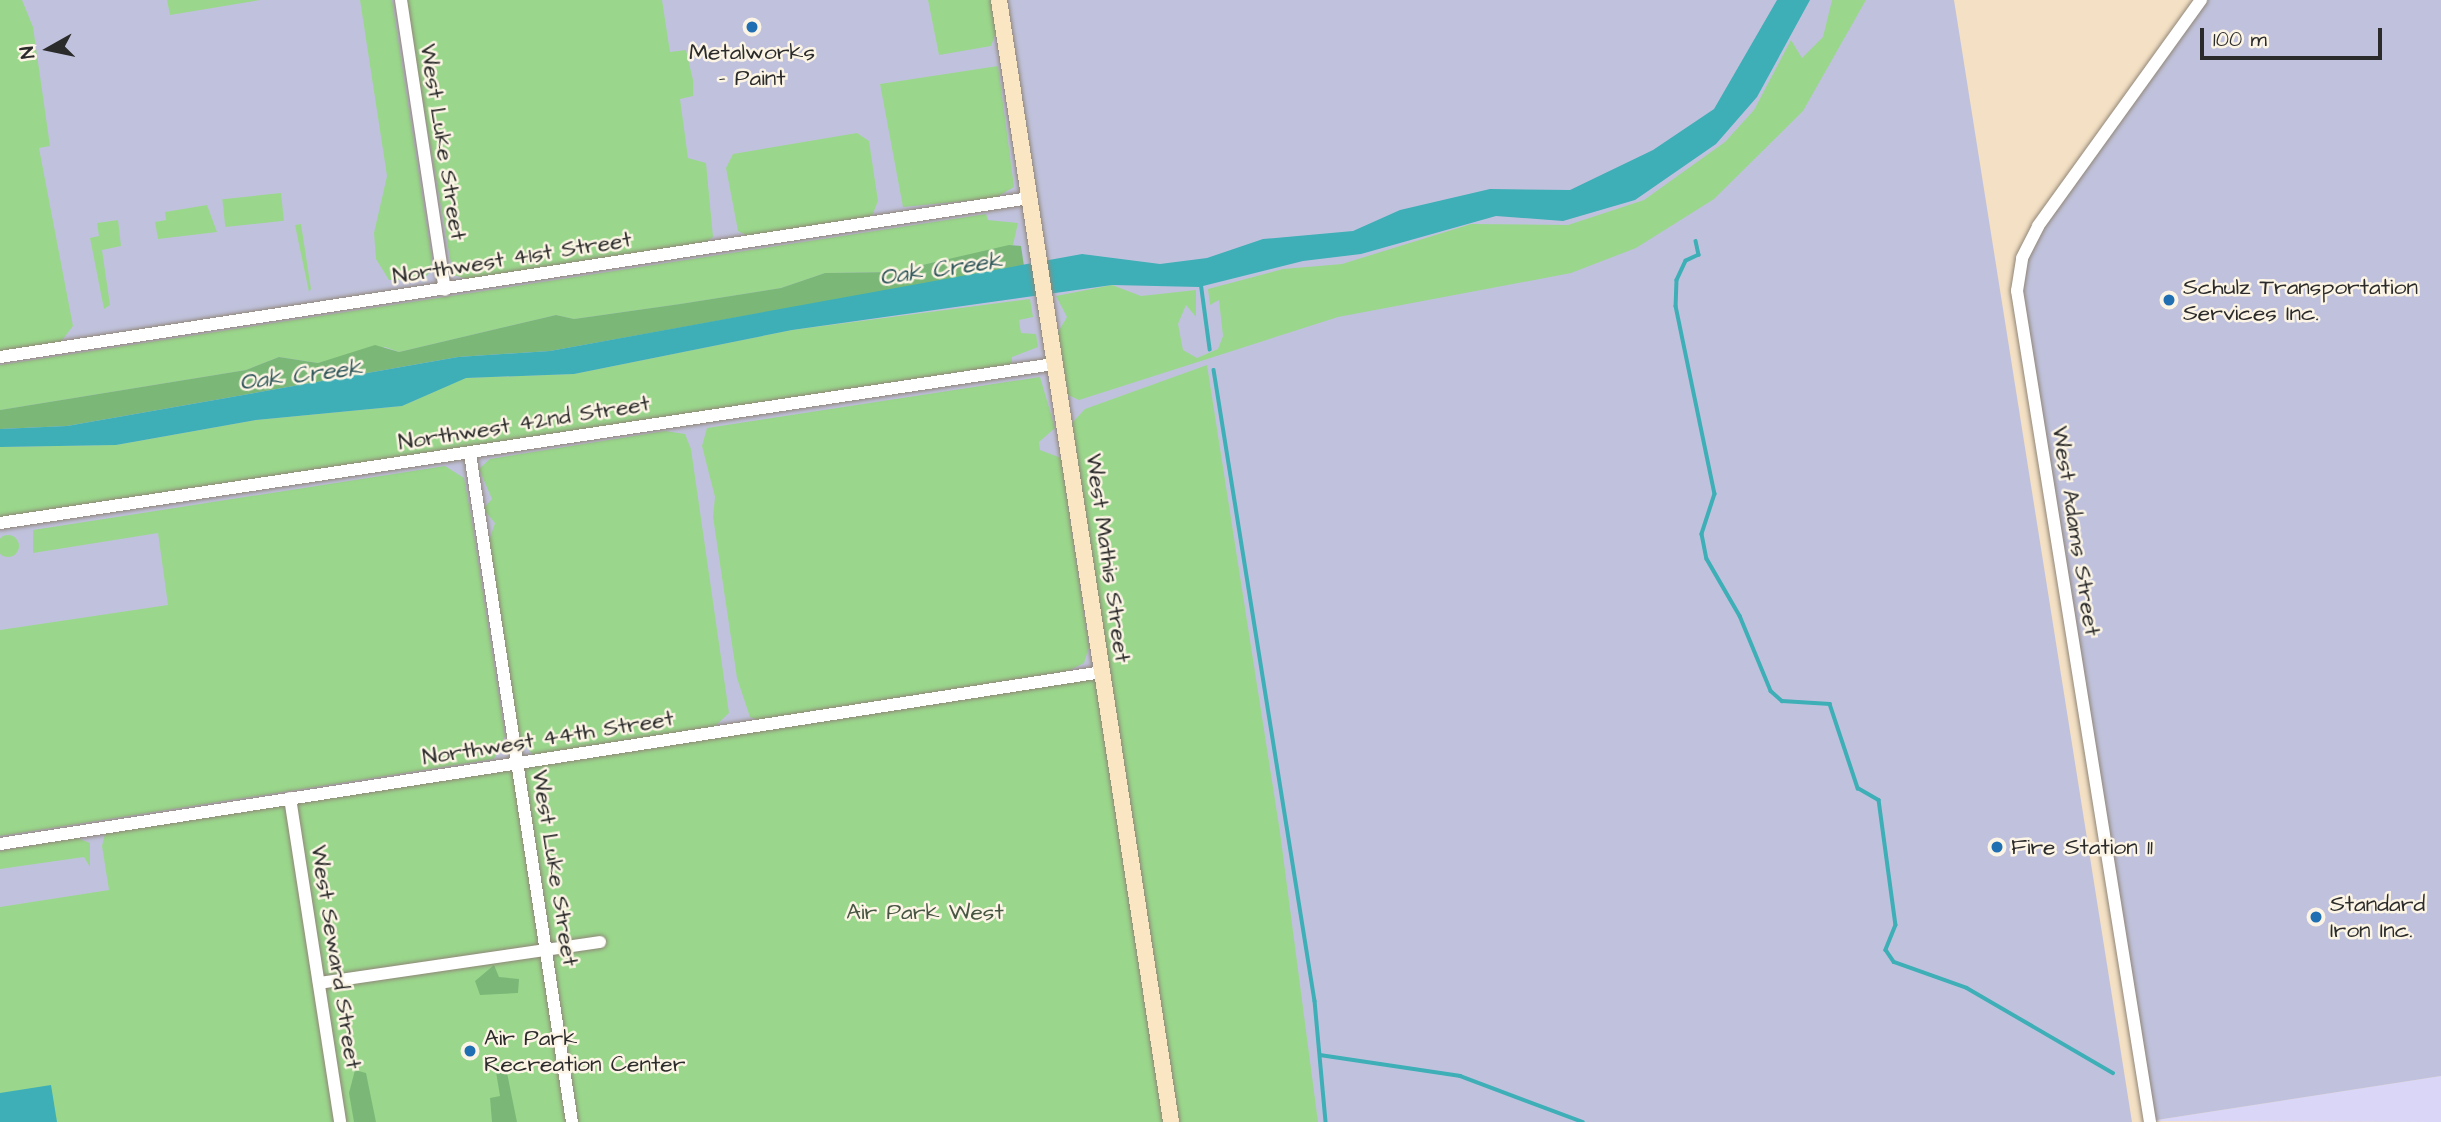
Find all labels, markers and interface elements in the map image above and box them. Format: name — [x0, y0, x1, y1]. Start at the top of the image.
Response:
north arrow — [14, 14, 84, 84]
scale bar — [2203, 14, 2385, 58]
marker: Metalworks - Paint — [744, 19, 760, 35]
text: 100 m — [2213, 25, 2267, 54]
place label: Metalworks - Paint — [689, 38, 815, 92]
street label: West Luke Street — [414, 42, 472, 242]
text: N — [13, 44, 42, 60]
street label: Northwest 41st Street — [391, 225, 633, 291]
water label: Oak Creek — [878, 247, 1004, 293]
place label: Schulz Transportation Services Inc. — [2183, 273, 2418, 327]
marker: Schulz Transportation Services Inc. — [2161, 292, 2177, 308]
water label: Oak Creek — [238, 354, 364, 398]
street label: Northwest 42nd Street — [396, 389, 652, 457]
street label: West Adams Street — [2046, 424, 2106, 638]
street label: West Mathis Street — [1080, 452, 1136, 664]
street label: Northwest 44th Street — [420, 705, 676, 771]
street label: West Luke Street — [526, 768, 584, 968]
place label: Fire Station 11 — [2011, 833, 2153, 861]
marker: Fire Station 11 — [1989, 839, 2005, 855]
street label: West Seward Street — [305, 843, 367, 1071]
place label: Standard Iron Inc. — [2330, 890, 2425, 944]
park label: Air Park West — [846, 898, 1004, 926]
marker: Standard Iron Inc. — [2308, 909, 2324, 925]
place label: Air Park Recreation Center — [484, 1024, 685, 1078]
marker: Air Park Recreation Center — [462, 1043, 478, 1059]

